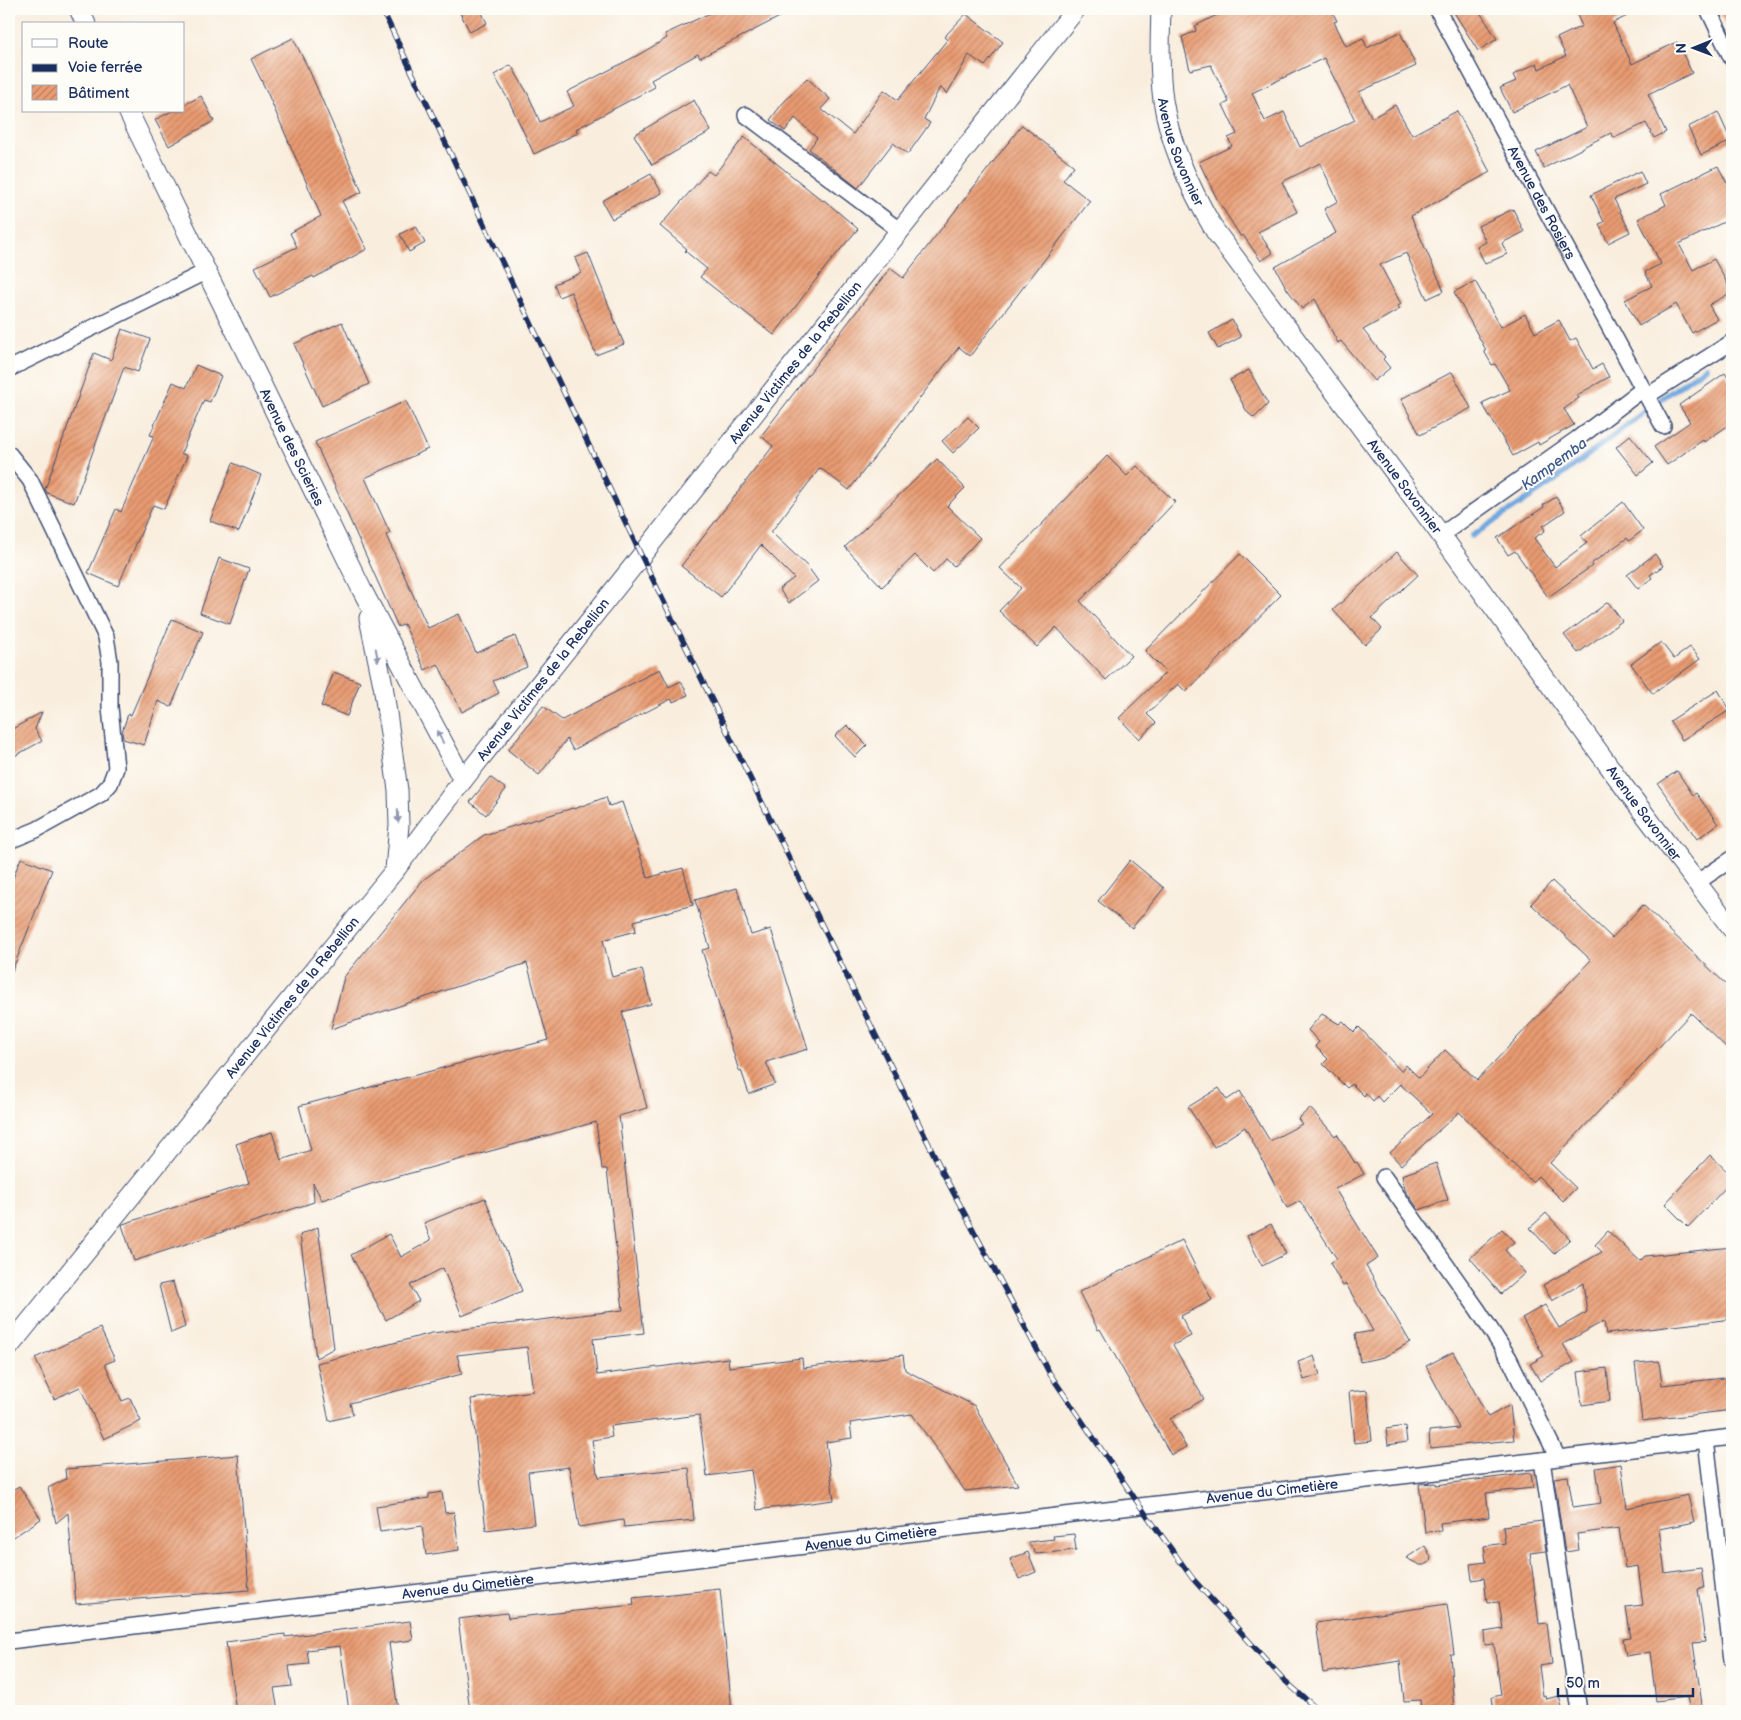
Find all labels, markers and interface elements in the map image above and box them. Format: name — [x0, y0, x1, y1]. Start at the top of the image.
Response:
legend — [22, 22, 185, 112]
north arrow — [1668, 22, 1718, 72]
text: Route — [68, 34, 109, 53]
text: N — [1673, 43, 1690, 54]
text: Voie ferrée — [68, 58, 143, 77]
text: Bâtiment — [68, 84, 130, 103]
street label: Avenue Savonnier — [1154, 97, 1208, 210]
street label: Avenue des Rosiers — [1504, 143, 1579, 262]
street label: Avenue Victimes de la Rebellion — [726, 278, 865, 447]
street label: Avenue des Scieries — [256, 386, 328, 509]
water label: Kampemba — [1517, 434, 1591, 495]
street label: Avenue Savonnier — [1364, 436, 1446, 538]
street label: Avenue Victimes de la Rebellion — [474, 595, 613, 764]
one-way arrow — [373, 647, 381, 662]
one-way arrow — [436, 730, 444, 745]
street label: Avenue Savonnier — [1603, 763, 1685, 865]
one-way arrow — [395, 808, 403, 824]
street label: Avenue Victimes de la Rebellion — [222, 913, 363, 1082]
street label: Avenue du Cimetière — [1205, 1475, 1339, 1507]
street label: Avenue du Cimetière — [804, 1522, 938, 1555]
street label: Avenue du Cimetière — [401, 1570, 535, 1603]
scale bar — [1558, 1665, 1694, 1697]
text: 50 m — [1566, 1674, 1600, 1693]

